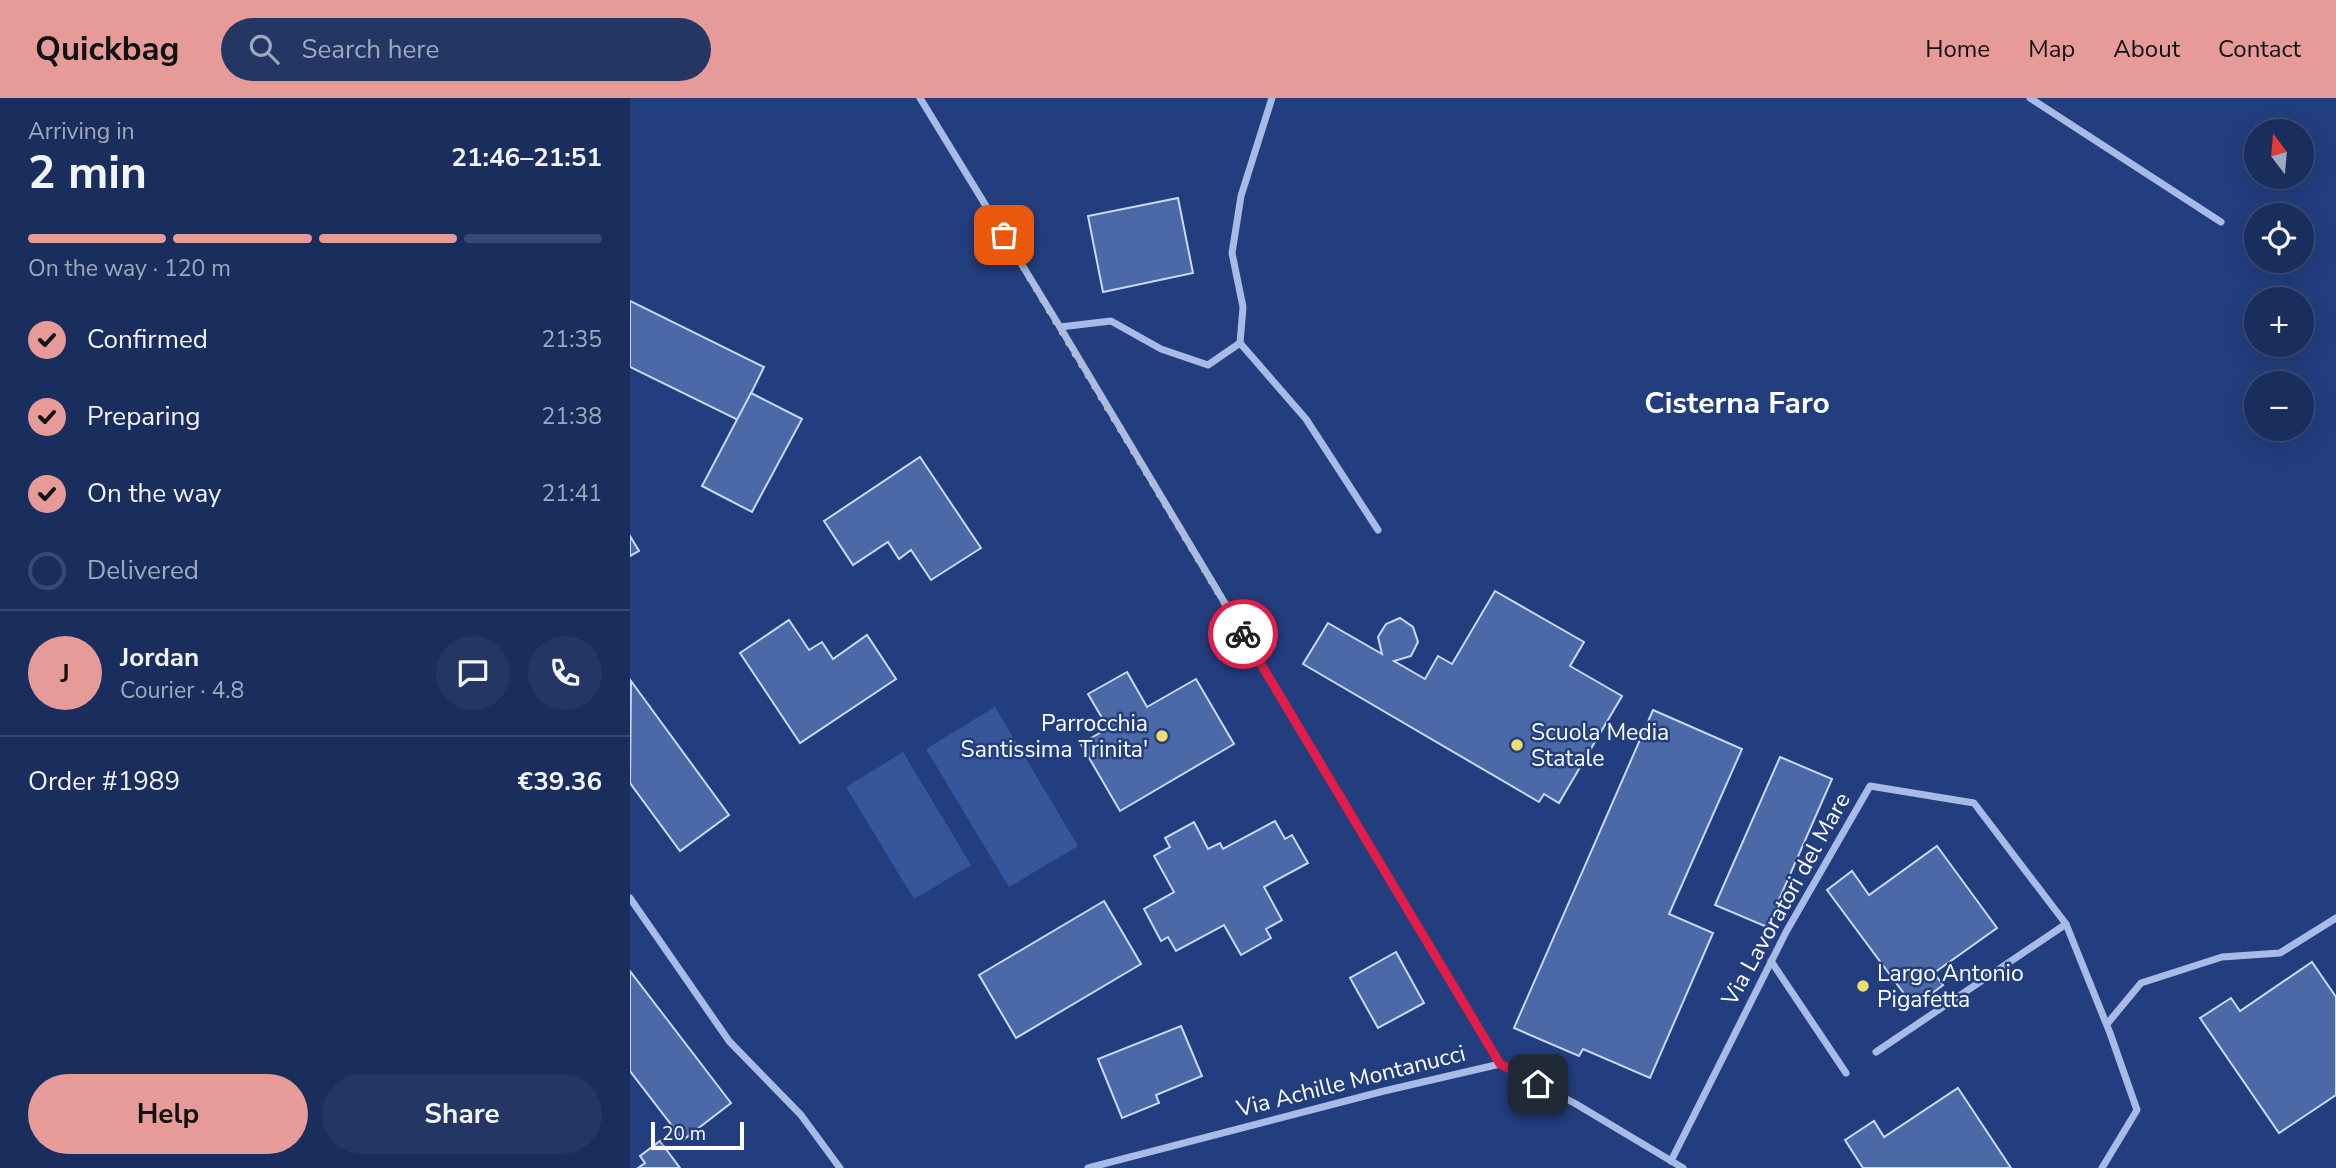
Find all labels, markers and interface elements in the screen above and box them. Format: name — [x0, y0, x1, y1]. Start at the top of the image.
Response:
search box — [221, 18, 711, 81]
text: Quickbag — [35, 27, 179, 72]
icon: search — [245, 30, 283, 68]
text: Search here — [301, 32, 439, 67]
text: Home — [1925, 33, 1990, 65]
text: Map — [2028, 33, 2075, 65]
text: About — [2113, 33, 2180, 65]
text: Contact — [2218, 33, 2301, 65]
text: Arriving in — [28, 116, 135, 147]
north arrow — [2244, 119, 2314, 189]
map controls — [2244, 119, 2314, 441]
text: 21:46–21:51 — [451, 140, 602, 175]
text: 2 min — [28, 141, 147, 204]
button: locate — [2244, 203, 2314, 273]
pin — [974, 205, 1034, 265]
icon: bag — [985, 216, 1023, 254]
text: On the way · 120 m — [28, 253, 231, 284]
button: + — [2244, 287, 2314, 357]
icon: check — [28, 321, 66, 359]
text: Confirmed — [87, 322, 208, 357]
text: 21:35 — [542, 324, 602, 355]
button: − — [2244, 371, 2314, 441]
district label: Cisterna Faro — [1644, 383, 1830, 424]
icon: check — [28, 398, 66, 436]
text: Preparing — [87, 399, 200, 434]
text: 21:38 — [542, 401, 602, 432]
icon: check — [28, 475, 66, 513]
text: On the way — [87, 476, 221, 511]
text: 21:41 — [542, 478, 602, 509]
text: Delivered — [87, 553, 199, 588]
courier — [1208, 599, 1278, 669]
icon: bike — [1224, 615, 1262, 653]
button: chat — [436, 636, 510, 710]
button: phone — [528, 636, 602, 710]
text: Jordan — [120, 640, 199, 675]
text: J — [60, 656, 70, 691]
text: Courier · 4.8 — [120, 675, 244, 706]
place label: Parrocchia Santissima Trinita' — [961, 708, 1148, 765]
place label: Scuola Media Statale — [1531, 717, 1669, 774]
marker: Parrocchia Santissima Trinita' — [1154, 728, 1170, 744]
marker: Scuola Media Statale — [1509, 737, 1525, 753]
text: Order #1989 — [28, 764, 180, 799]
text: €39.36 — [518, 764, 602, 799]
street label: Via Lavoratori del Mare — [1714, 787, 1858, 1012]
place label: Largo Antonio Pigafetta — [1877, 958, 2024, 1015]
marker: Largo Antonio Pigafetta — [1855, 978, 1871, 994]
street label: Via Achille Montanucci — [1232, 1038, 1469, 1125]
pin — [1508, 1054, 1568, 1114]
icon: home — [1519, 1065, 1557, 1103]
button: Help — [28, 1074, 308, 1154]
button: Share — [322, 1074, 602, 1154]
scale bar — [651, 1119, 744, 1151]
text: 20 m — [662, 1121, 706, 1147]

